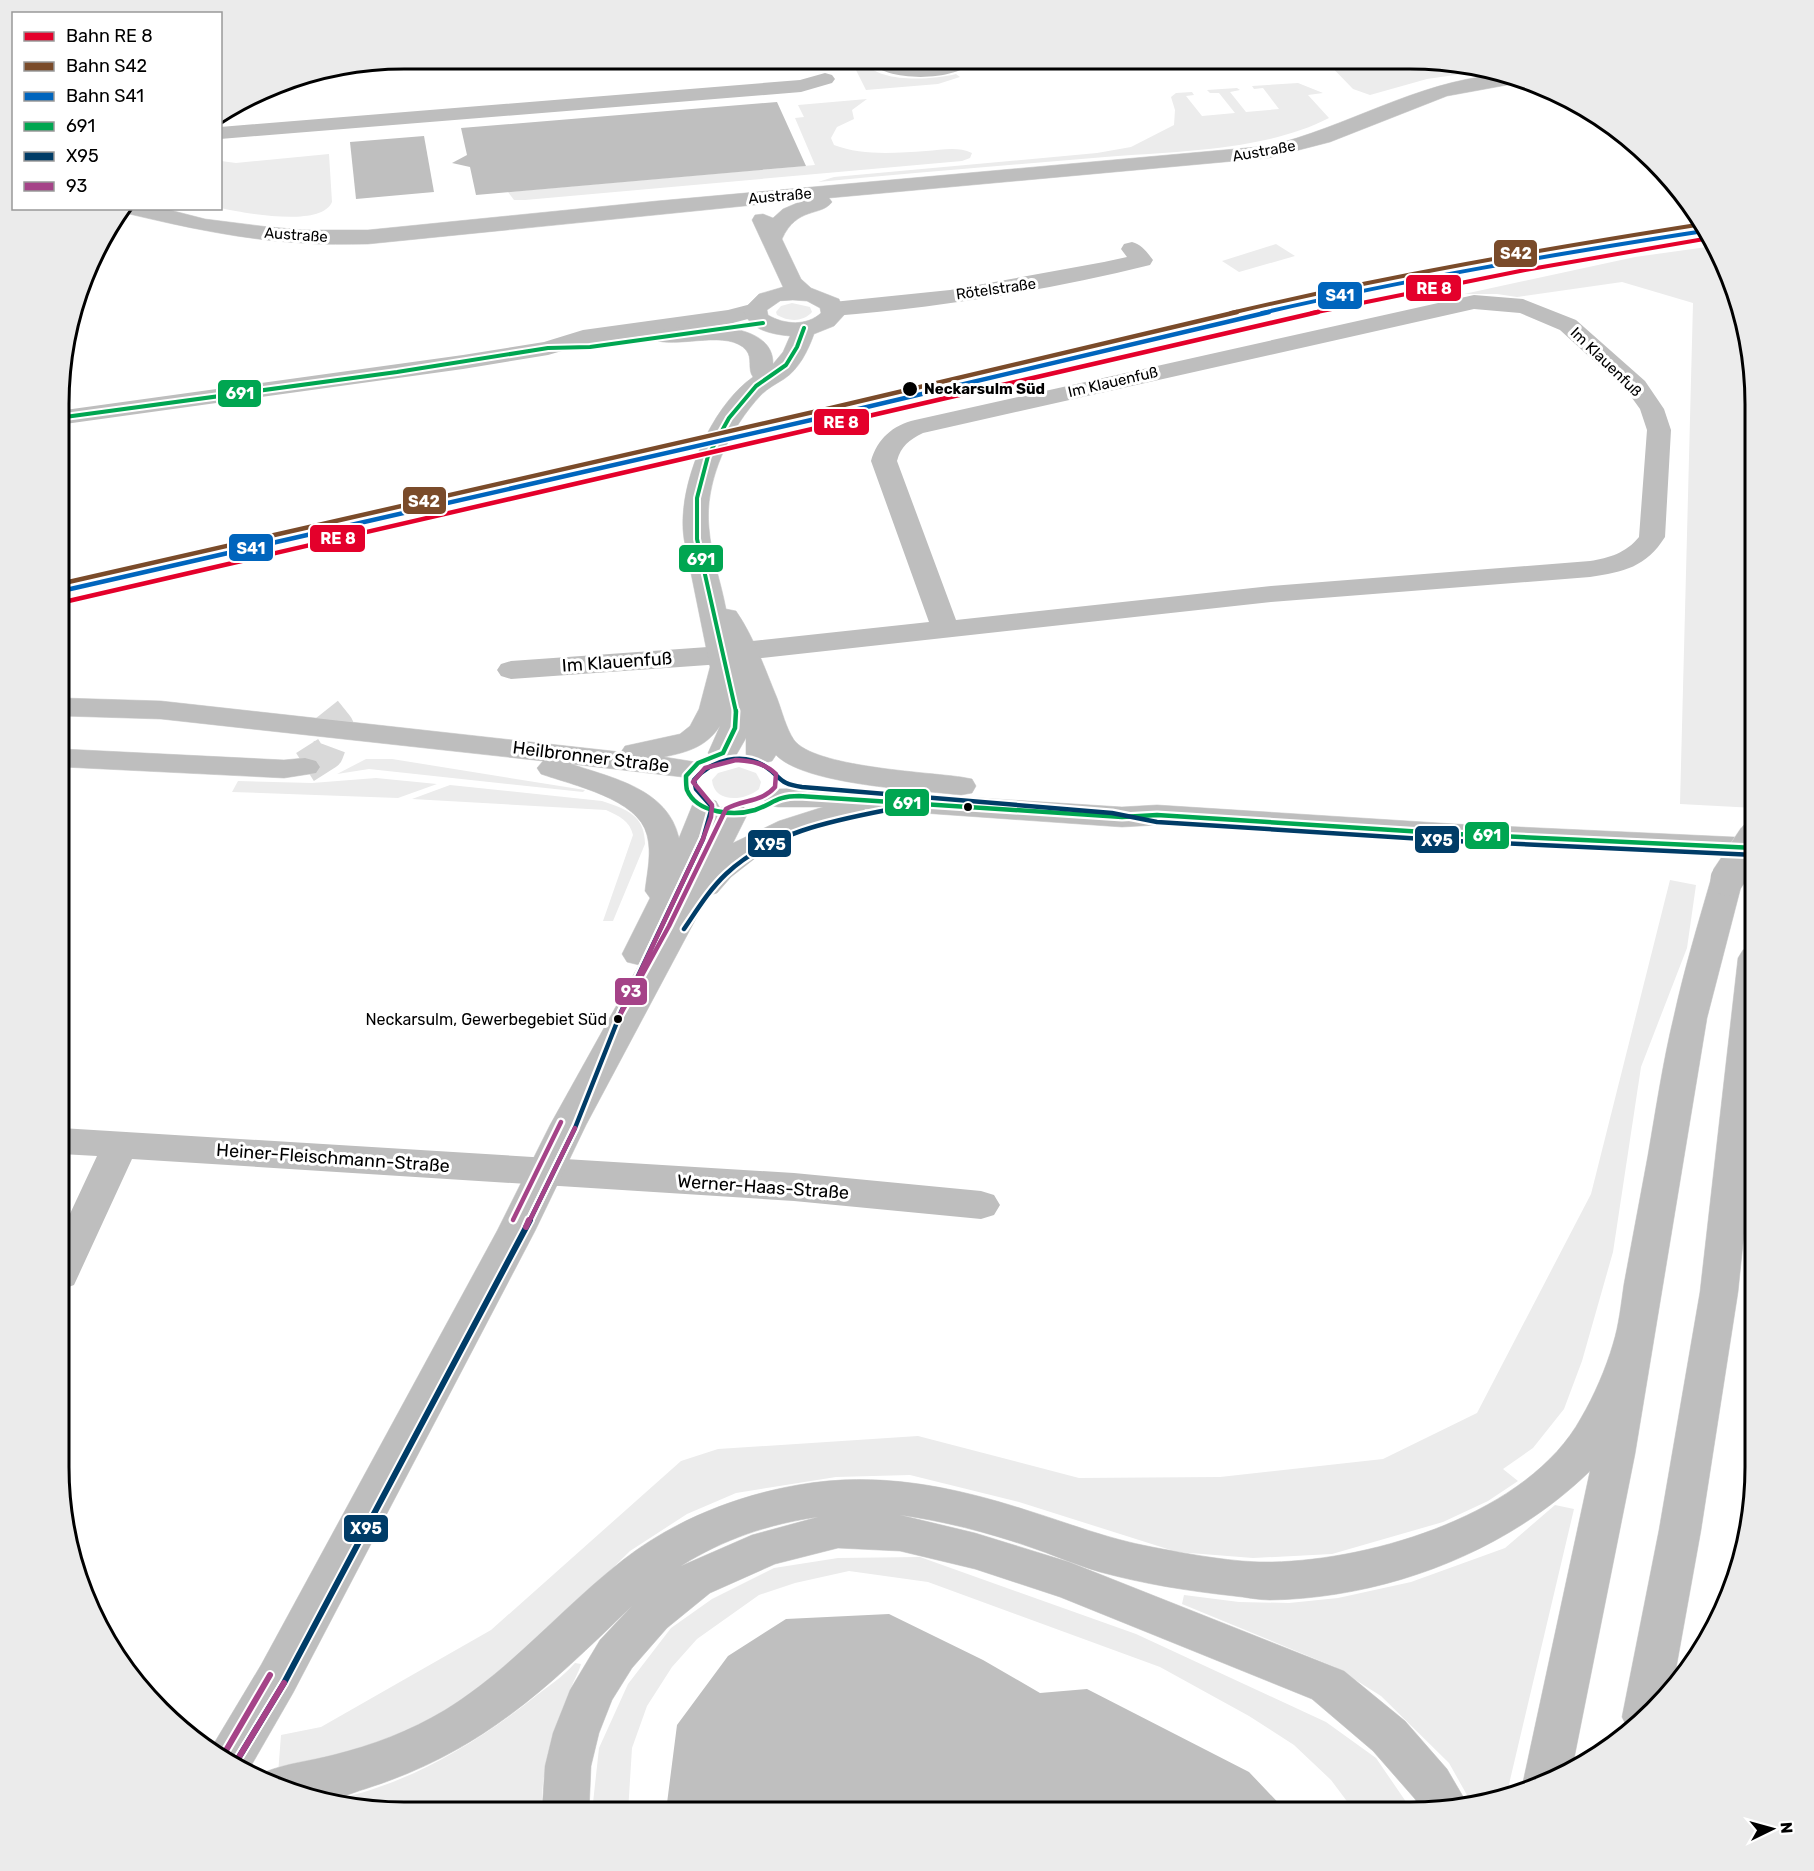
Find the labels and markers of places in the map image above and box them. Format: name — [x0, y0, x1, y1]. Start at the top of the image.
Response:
marker: Neckarsulm Süd — [901, 380, 919, 398]
place label: Neckarsulm Süd — [924, 380, 1045, 398]
unlabelled marker — [962, 801, 974, 813]
place label: Neckarsulm, Gewerbegebiet Süd — [365, 1010, 607, 1029]
marker: Neckarsulm, Gewerbegebiet Süd — [612, 1013, 624, 1025]

